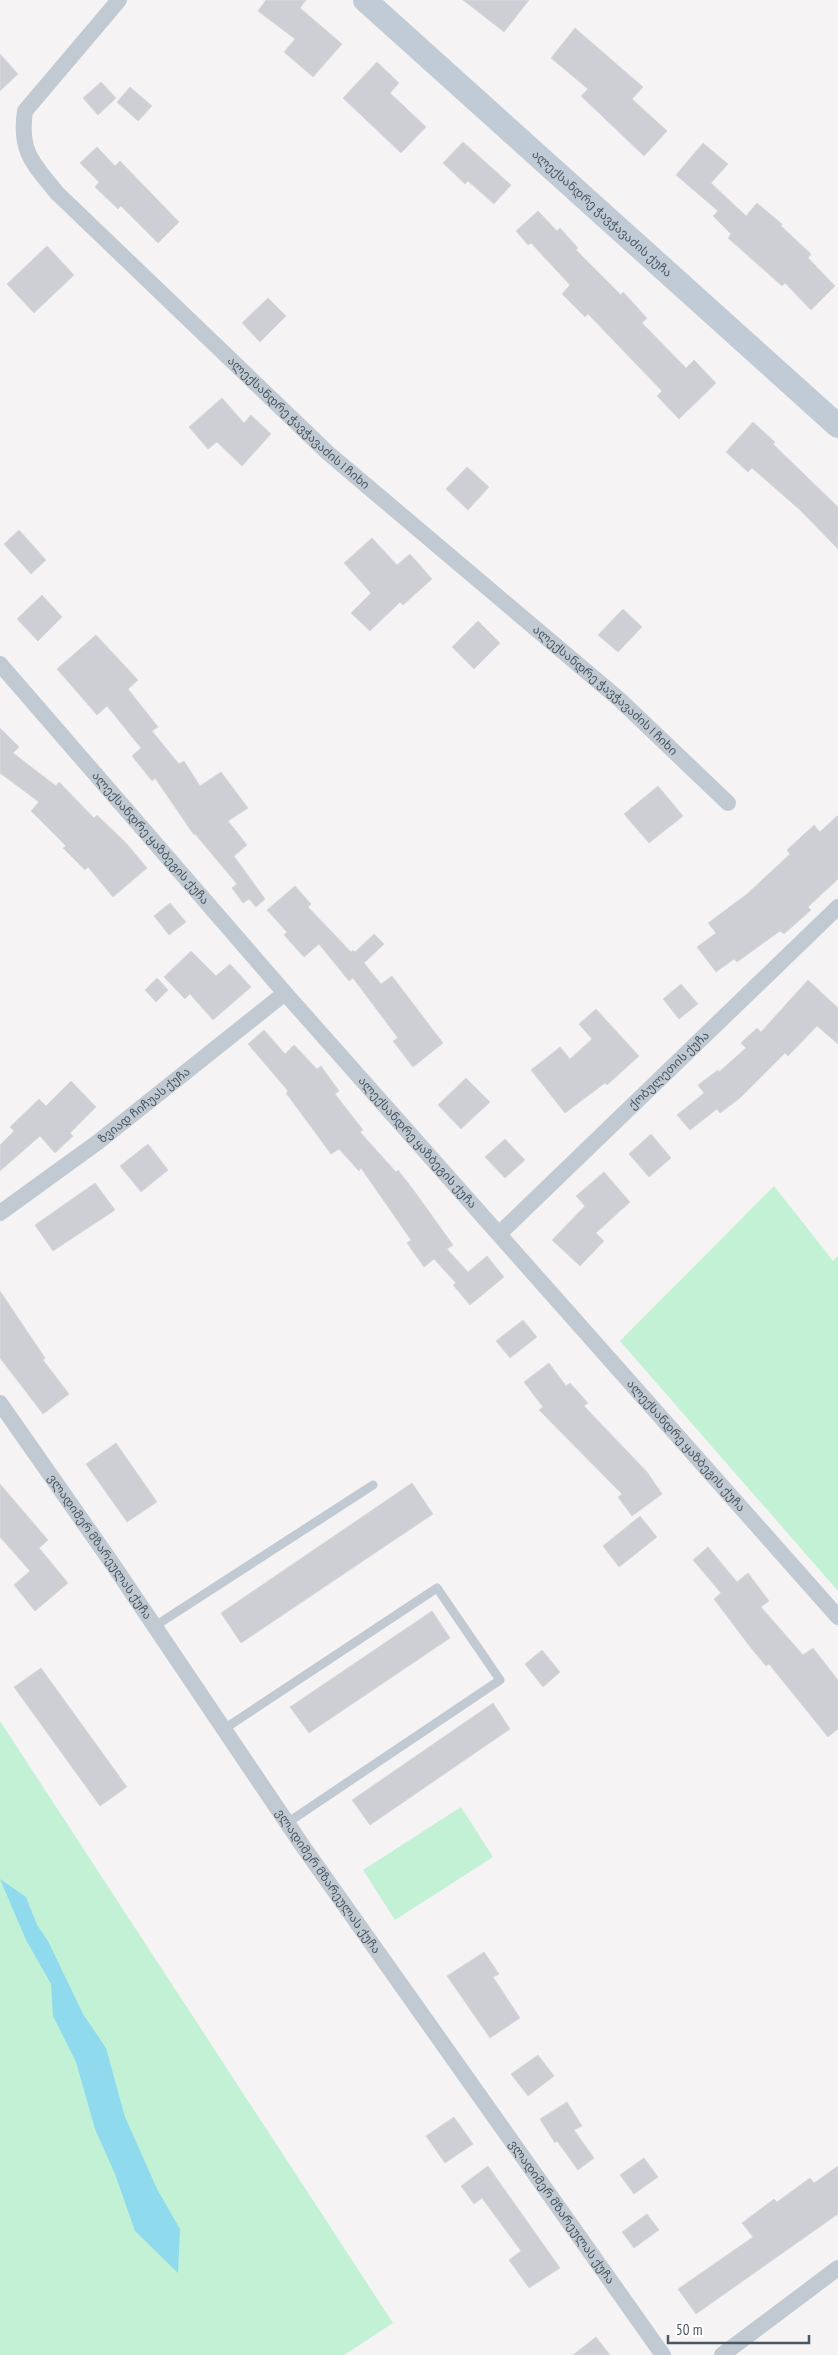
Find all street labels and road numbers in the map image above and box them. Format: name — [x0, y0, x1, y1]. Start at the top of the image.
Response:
street label: ალექსანდრე ჭავჭავაძის ქუჩა — [529, 146, 675, 280]
street label: ალექსანდრე ჭავჭავაძის I ჩიხი — [225, 353, 373, 492]
street label: ალექსანდრე ჭავჭავაძის I ჩიხი — [530, 622, 681, 758]
street label: ალექსანდრე ყაზბეგის ქუჩა — [89, 768, 213, 907]
street label: ქობულეთის ქუჩა — [625, 1027, 712, 1112]
street label: ზვიად ჩიჩუას ქუჩა — [95, 1064, 193, 1146]
street label: ალექსანდრე ყაზბეგის ქუჩა — [355, 1073, 480, 1211]
street label: ალექსანდრე ყაზბეგის ქუჩა — [624, 1376, 749, 1514]
street label: ვლადიმერ მზარეულას ქუჩა — [45, 1471, 156, 1622]
street label: ვლადიმერ მზარეულას ქუჩა — [273, 1806, 384, 1956]
street label: ვლადიმერ მზარეულას ქუჩა — [506, 2137, 618, 2287]

